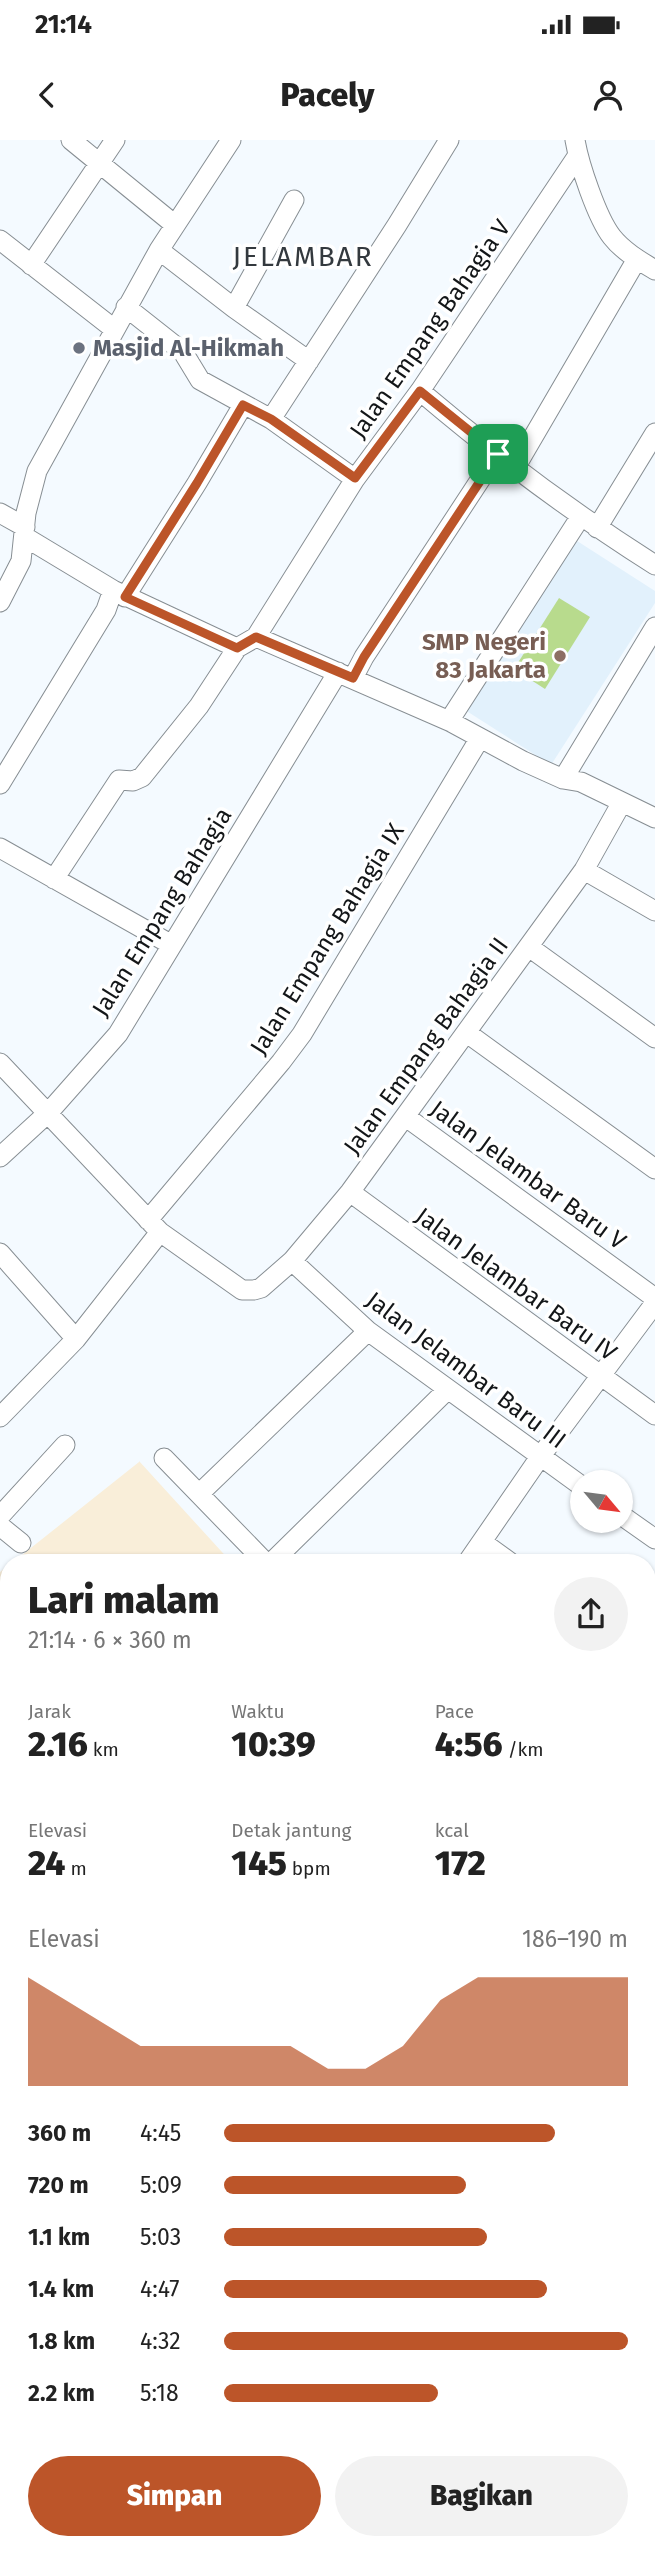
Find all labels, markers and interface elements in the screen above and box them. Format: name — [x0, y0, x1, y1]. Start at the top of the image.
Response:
text: 21:14 — [35, 9, 92, 40]
icon: back — [28, 76, 66, 114]
text: Pacely — [281, 76, 374, 114]
icon: person — [589, 76, 627, 114]
street label: Jalan Empang Bahagia V — [344, 214, 516, 444]
district label: JELAMBAR — [232, 240, 374, 273]
place label: Masjid Al-Hikmah — [93, 334, 284, 362]
marker: Masjid Al-Hikmah — [71, 340, 87, 356]
pin — [468, 424, 528, 484]
icon: arrive — [479, 435, 517, 473]
place label: SMP Negeri 83 Jakarta — [422, 628, 546, 684]
marker: SMP Negeri 83 Jakarta — [552, 648, 568, 664]
street label: Jalan Empang Bahagia — [86, 803, 238, 1021]
street label: Jalan Empang Bahagia IX — [244, 818, 410, 1060]
street label: Jalan Empang Bahagia II — [338, 932, 514, 1160]
street label: Jalan Jelambar Baru V — [425, 1095, 632, 1256]
street label: Jalan Jelambar Baru IV — [410, 1202, 623, 1367]
street label: Jalan Jelambar Baru III — [361, 1286, 571, 1454]
north arrow — [570, 1470, 634, 1533]
map controls — [570, 1470, 633, 1533]
text: Lari malam — [28, 1577, 219, 1623]
button: share — [554, 1577, 628, 1651]
text: 21:14 · 6 × 360 m — [28, 1626, 192, 1654]
text: Jarak — [28, 1700, 71, 1723]
text: Waktu — [231, 1700, 284, 1723]
text: Pace — [435, 1700, 474, 1723]
text: 2.16 — [28, 1723, 88, 1765]
text: 10:39 — [231, 1723, 316, 1765]
text: 4:56 — [435, 1723, 503, 1765]
text: km — [88, 1738, 119, 1761]
text: /km — [503, 1738, 544, 1761]
text: Elevasi — [28, 1819, 87, 1842]
text: Detak jantung — [231, 1819, 351, 1842]
text: kcal — [435, 1819, 469, 1842]
text: 24 — [28, 1842, 65, 1884]
text: 145 — [231, 1842, 287, 1884]
text: 172 — [435, 1842, 486, 1884]
text: m — [65, 1857, 87, 1880]
text: bpm — [287, 1857, 331, 1880]
text: Elevasi — [28, 1925, 100, 1953]
text: 186–190 m — [522, 1925, 628, 1953]
text: 360 m — [28, 2119, 91, 2147]
text: 4:45 — [140, 2119, 181, 2147]
text: 720 m — [28, 2171, 89, 2199]
text: 5:09 — [140, 2171, 182, 2199]
text: 1.1 km — [28, 2223, 90, 2251]
text: 5:03 — [140, 2223, 181, 2251]
text: 1.4 km — [28, 2275, 94, 2303]
text: 4:47 — [140, 2275, 180, 2303]
text: 1.8 km — [28, 2327, 95, 2355]
text: 4:32 — [140, 2327, 181, 2355]
text: 2.2 km — [28, 2379, 95, 2407]
text: 5:18 — [140, 2379, 179, 2407]
button: Simpan — [28, 2456, 321, 2536]
button: Bagikan — [335, 2456, 628, 2536]

